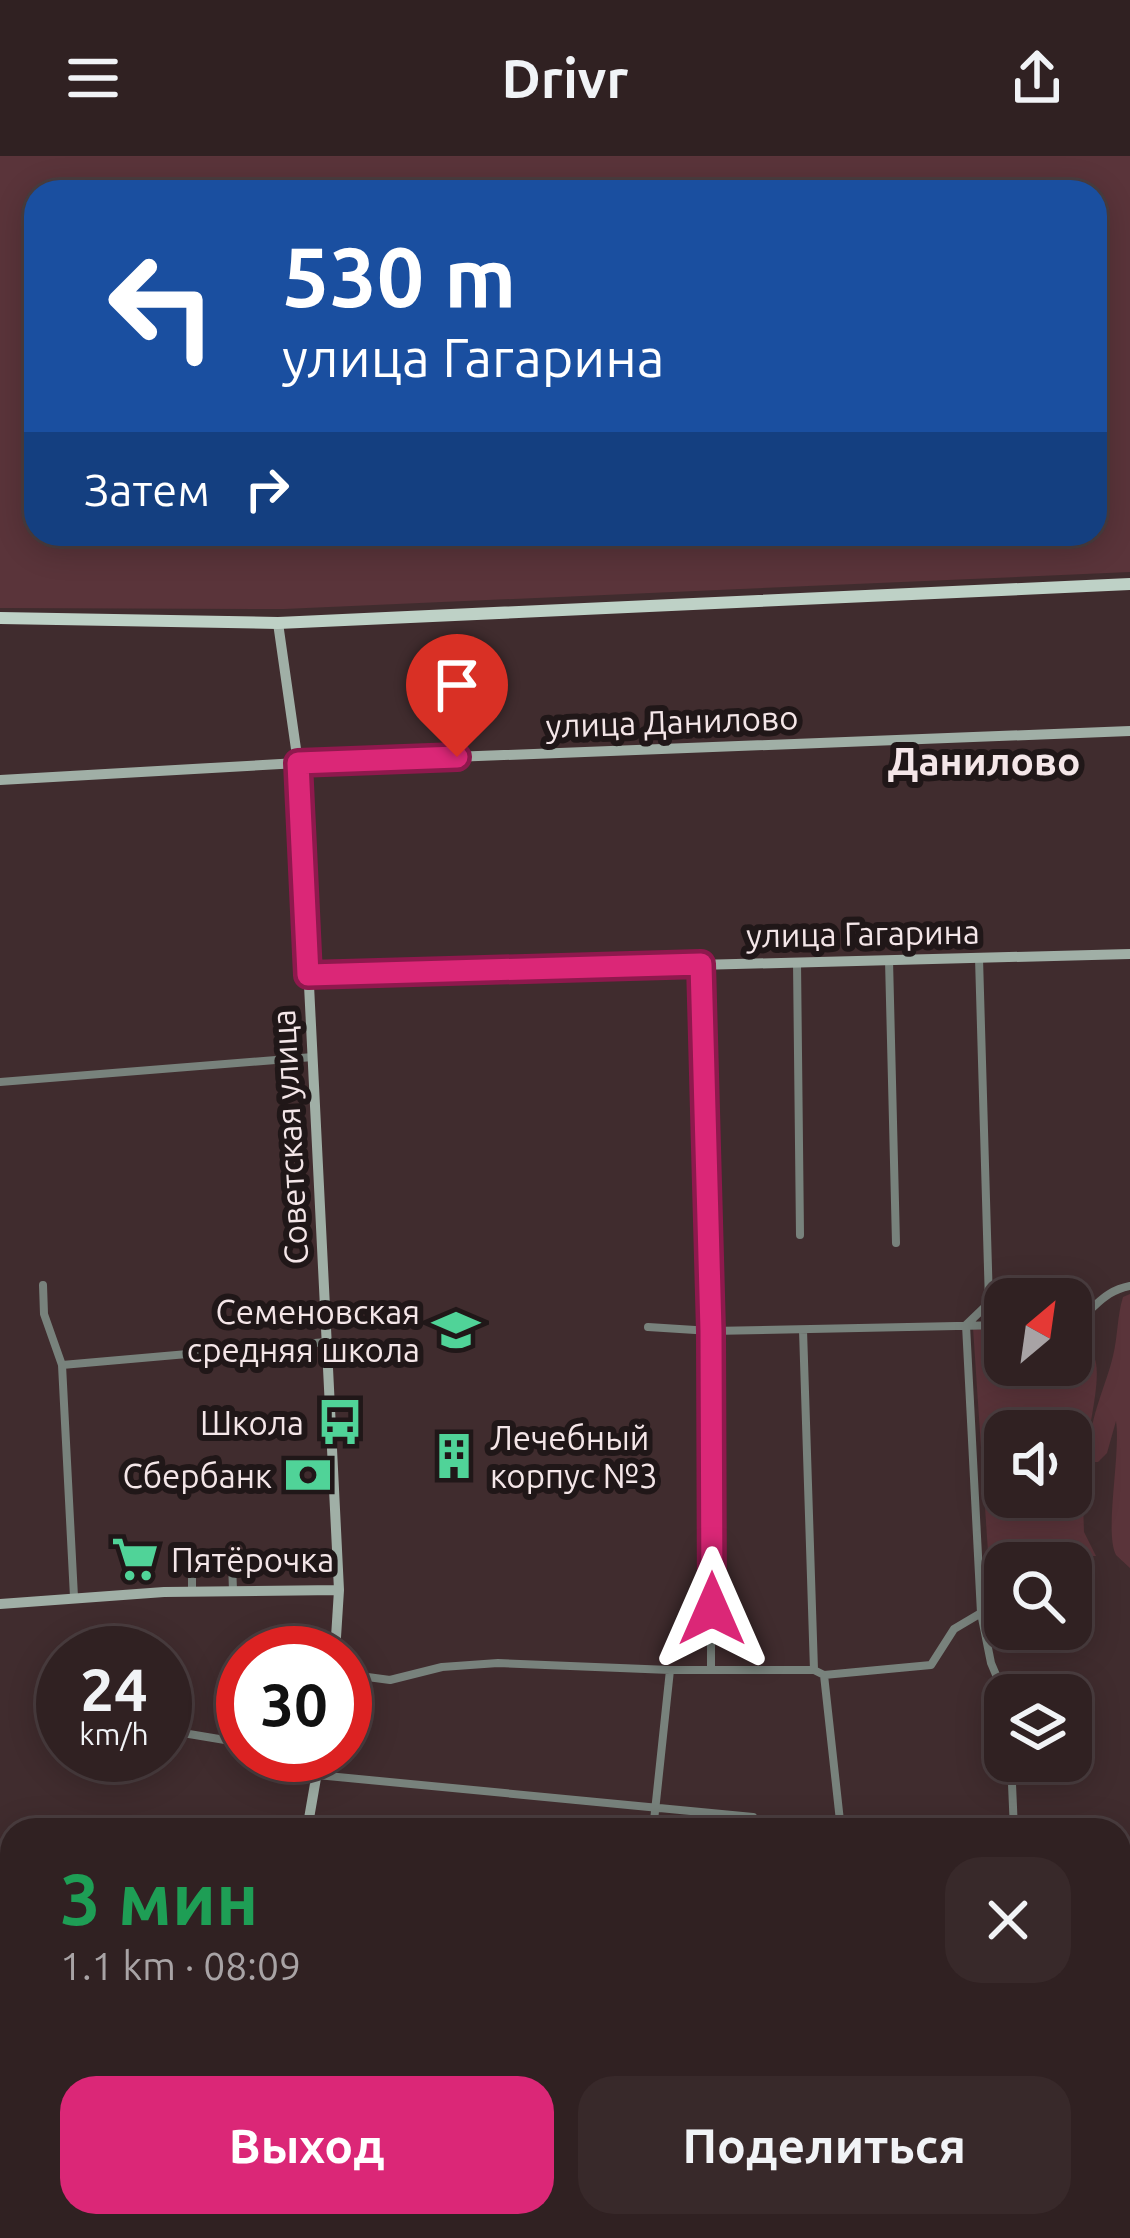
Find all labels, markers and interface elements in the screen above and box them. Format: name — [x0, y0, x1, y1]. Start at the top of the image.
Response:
icon: menu — [60, 45, 126, 111]
icon: share — [1004, 45, 1070, 111]
text: Drivr — [502, 48, 628, 108]
icon: left — [84, 228, 240, 384]
text: 530 m — [282, 229, 516, 323]
text: улица Гагарина — [282, 327, 664, 387]
icon: right — [234, 456, 300, 522]
text: Затем — [84, 464, 210, 515]
pin — [406, 634, 508, 757]
icon: arrive — [424, 652, 490, 718]
street label: улица Данилово — [545, 698, 799, 744]
district label: Данилово — [888, 739, 1080, 782]
street label: улица Гагарина — [746, 912, 980, 954]
street label: Советская улица — [264, 1008, 314, 1266]
north arrow — [984, 1278, 1092, 1386]
map controls — [984, 1278, 1092, 1782]
place label: Семеновская средняя школа — [187, 1293, 420, 1368]
school or university icon: Семеновская средняя школа — [431, 1305, 481, 1355]
bus stop icon: Школа — [315, 1397, 365, 1447]
place label: Школа — [200, 1404, 304, 1441]
button: sound — [984, 1410, 1092, 1518]
place label: Лечебный корпус №3 — [490, 1419, 658, 1494]
building icon: Лечебный корпус №3 — [429, 1431, 479, 1481]
bank icon: Сбербанк — [283, 1450, 333, 1500]
place label: Сбербанк — [122, 1457, 272, 1494]
supermarket icon: Пятёрочка — [110, 1534, 160, 1584]
place label: Пятёрочка — [171, 1541, 334, 1578]
button: search — [984, 1542, 1092, 1650]
position arrow — [649, 1546, 775, 1672]
speed limit sign: 30 — [216, 1626, 372, 1782]
text: 24 — [80, 1655, 148, 1722]
button: layers — [984, 1674, 1092, 1782]
text: km/h — [79, 1717, 149, 1751]
button: close — [945, 1857, 1071, 1983]
text: 3 мин — [60, 1858, 259, 1939]
text: 1.1 km · 08:09 — [60, 1944, 301, 1987]
button: Выход — [60, 2076, 554, 2214]
button: Поделиться — [578, 2076, 1071, 2214]

